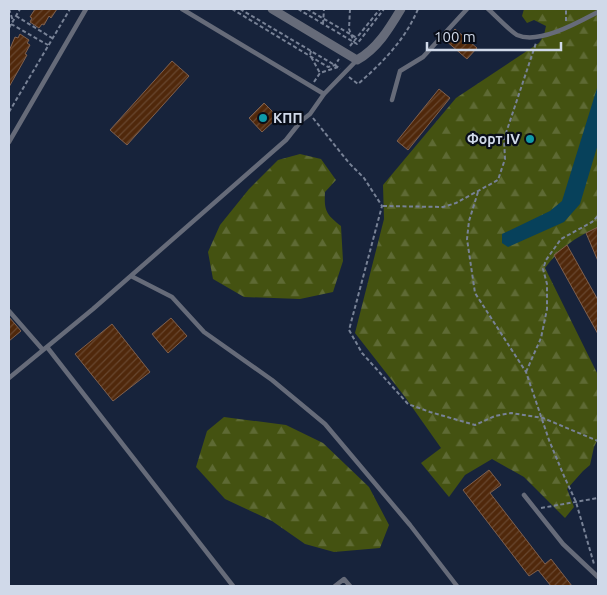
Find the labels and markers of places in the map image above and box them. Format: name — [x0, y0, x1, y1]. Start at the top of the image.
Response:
place label: КПП — [273, 110, 302, 126]
marker: КПП — [257, 112, 269, 124]
place label: Форт IV — [467, 131, 520, 147]
marker: Форт IV — [524, 133, 536, 145]

